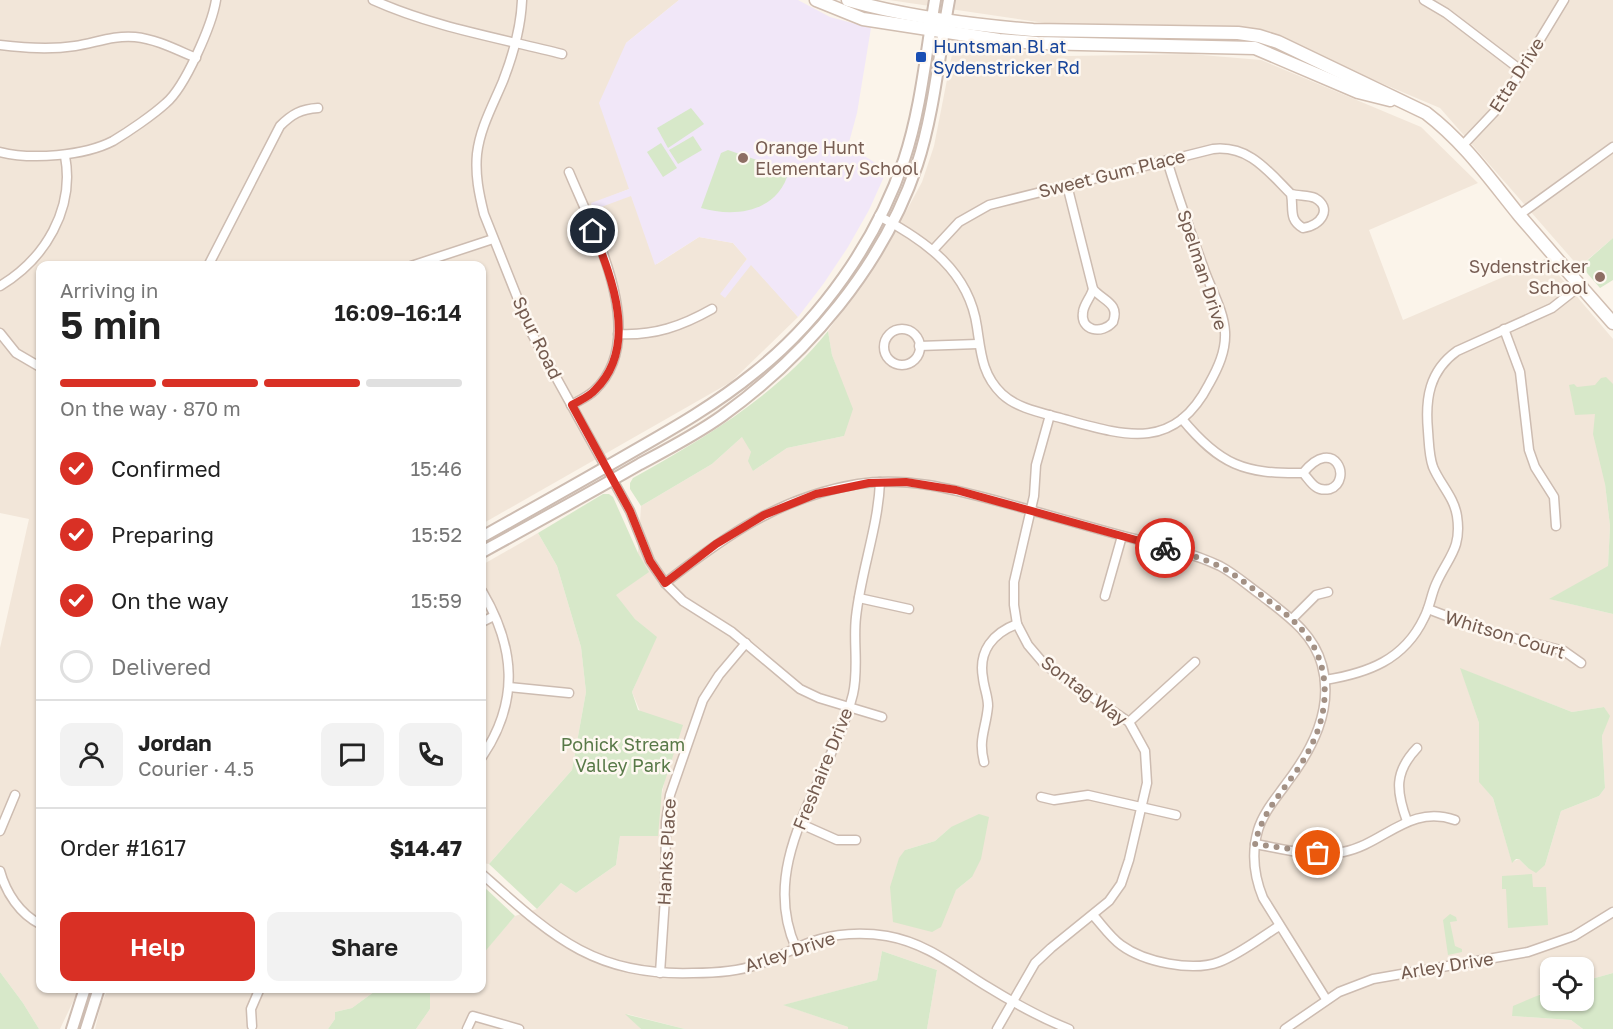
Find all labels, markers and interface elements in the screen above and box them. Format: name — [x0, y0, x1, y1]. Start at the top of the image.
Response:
street label: Etta Drive — [1484, 33, 1548, 116]
place label: Huntsman Bl at Sydenstricker Rd — [933, 35, 1080, 78]
marker: Huntsman Bl at Sydenstricker Rd — [914, 50, 928, 64]
place label: Orange Hunt Elementary School — [755, 136, 919, 179]
street label: Sweet Gum Place — [1036, 144, 1187, 202]
marker: Orange Hunt Elementary School — [736, 151, 750, 165]
pin — [567, 205, 618, 256]
street label: Spelman Drive — [1173, 207, 1233, 333]
icon: home — [576, 214, 609, 247]
place label: Sydenstricker School — [1469, 255, 1588, 298]
marker: Sydenstricker School — [1593, 270, 1607, 284]
text: Arriving in — [60, 278, 158, 302]
street label: Spur Road — [508, 293, 567, 382]
text: 16:09–16:14 — [334, 299, 462, 326]
text: 5 min — [60, 301, 161, 348]
text: On the way · 870 m — [60, 396, 241, 420]
icon: check — [60, 452, 93, 485]
text: Confirmed — [111, 455, 221, 482]
text: 15:46 — [410, 456, 462, 480]
icon: check — [60, 518, 93, 551]
courier — [1135, 518, 1195, 578]
text: Preparing — [111, 521, 214, 548]
text: 15:52 — [412, 522, 462, 546]
icon: bike — [1149, 532, 1182, 565]
icon: check — [60, 584, 93, 617]
text: On the way — [111, 587, 229, 614]
text: 15:59 — [411, 588, 462, 612]
street label: Whitson Court — [1442, 605, 1568, 663]
street label: Sontag Way — [1037, 651, 1132, 730]
text: Delivered — [111, 653, 211, 680]
street label: Freshaire Drive — [788, 704, 857, 833]
button: person — [60, 723, 123, 786]
button: chat — [321, 723, 384, 786]
button: phone — [399, 723, 462, 786]
text: Jordan — [138, 729, 212, 756]
park label: Pohick Stream Valley Park — [561, 733, 685, 776]
text: Courier · 4.5 — [138, 756, 254, 780]
street label: Hanks Place — [652, 798, 680, 906]
pin — [1292, 827, 1343, 878]
text: Order #1617 — [60, 834, 186, 861]
text: $14.47 — [389, 834, 462, 861]
icon: bag — [1301, 836, 1334, 869]
button: Help — [60, 912, 255, 981]
button: Share — [267, 912, 462, 981]
street label: Arley Drive — [742, 926, 838, 976]
street label: Arley Drive — [1399, 947, 1495, 983]
map controls — [1540, 957, 1594, 1011]
button: locate — [1540, 957, 1594, 1011]

